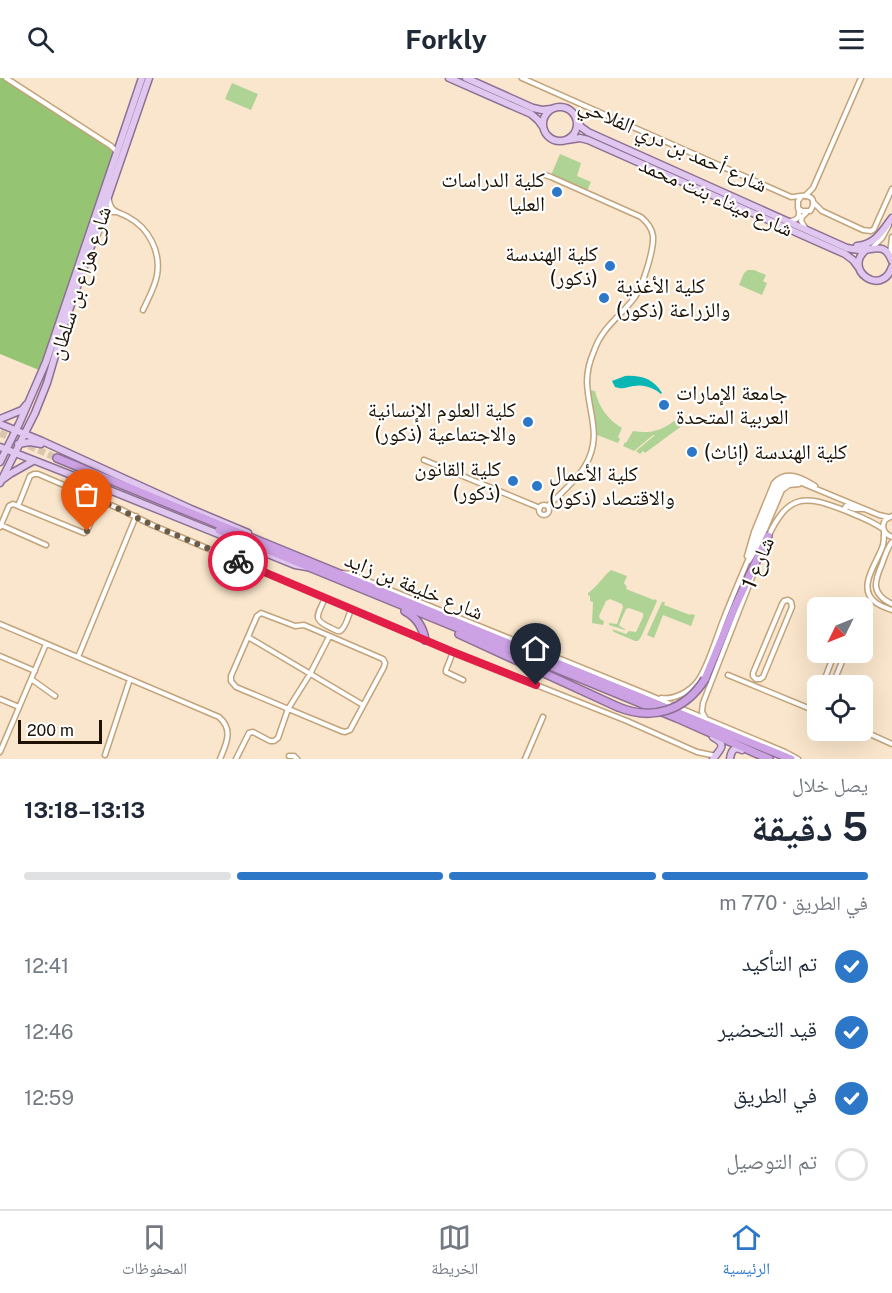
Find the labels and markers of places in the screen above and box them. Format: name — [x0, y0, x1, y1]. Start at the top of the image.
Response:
place label: كلية الدراسات العليا — [441, 167, 545, 216]
marker: كلية الدراسات العليا — [550, 185, 564, 199]
place label: كلية الهندسة (ذكور) — [505, 241, 598, 290]
marker: كلية الهندسة (ذكور) — [603, 259, 617, 273]
place label: كلية الأغذية والزراعة (ذكور) — [616, 273, 730, 322]
marker: كلية الأغذية والزراعة (ذكور) — [597, 291, 611, 305]
place label: جامعة الإمارات العربية المتحدة — [676, 380, 789, 429]
place label: كلية العلوم الإنسانية والاجتماعية (ذكور) — [368, 397, 516, 446]
marker: جامعة الإمارات العربية المتحدة — [657, 398, 671, 412]
marker: كلية العلوم الإنسانية والاجتماعية (ذكور) — [521, 415, 535, 429]
place label: كلية الهندسة (إناث) — [704, 439, 847, 466]
marker: كلية الهندسة (إناث) — [685, 445, 699, 459]
place label: كلية القانون (ذكور) — [414, 456, 501, 505]
place label: كلية الأعمال والاقتصاد (ذكور) — [549, 461, 675, 510]
pin — [61, 469, 112, 531]
marker: كلية القانون (ذكور) — [506, 474, 520, 488]
marker: كلية الأعمال والاقتصاد (ذكور) — [530, 479, 544, 493]
pin — [510, 623, 561, 685]

